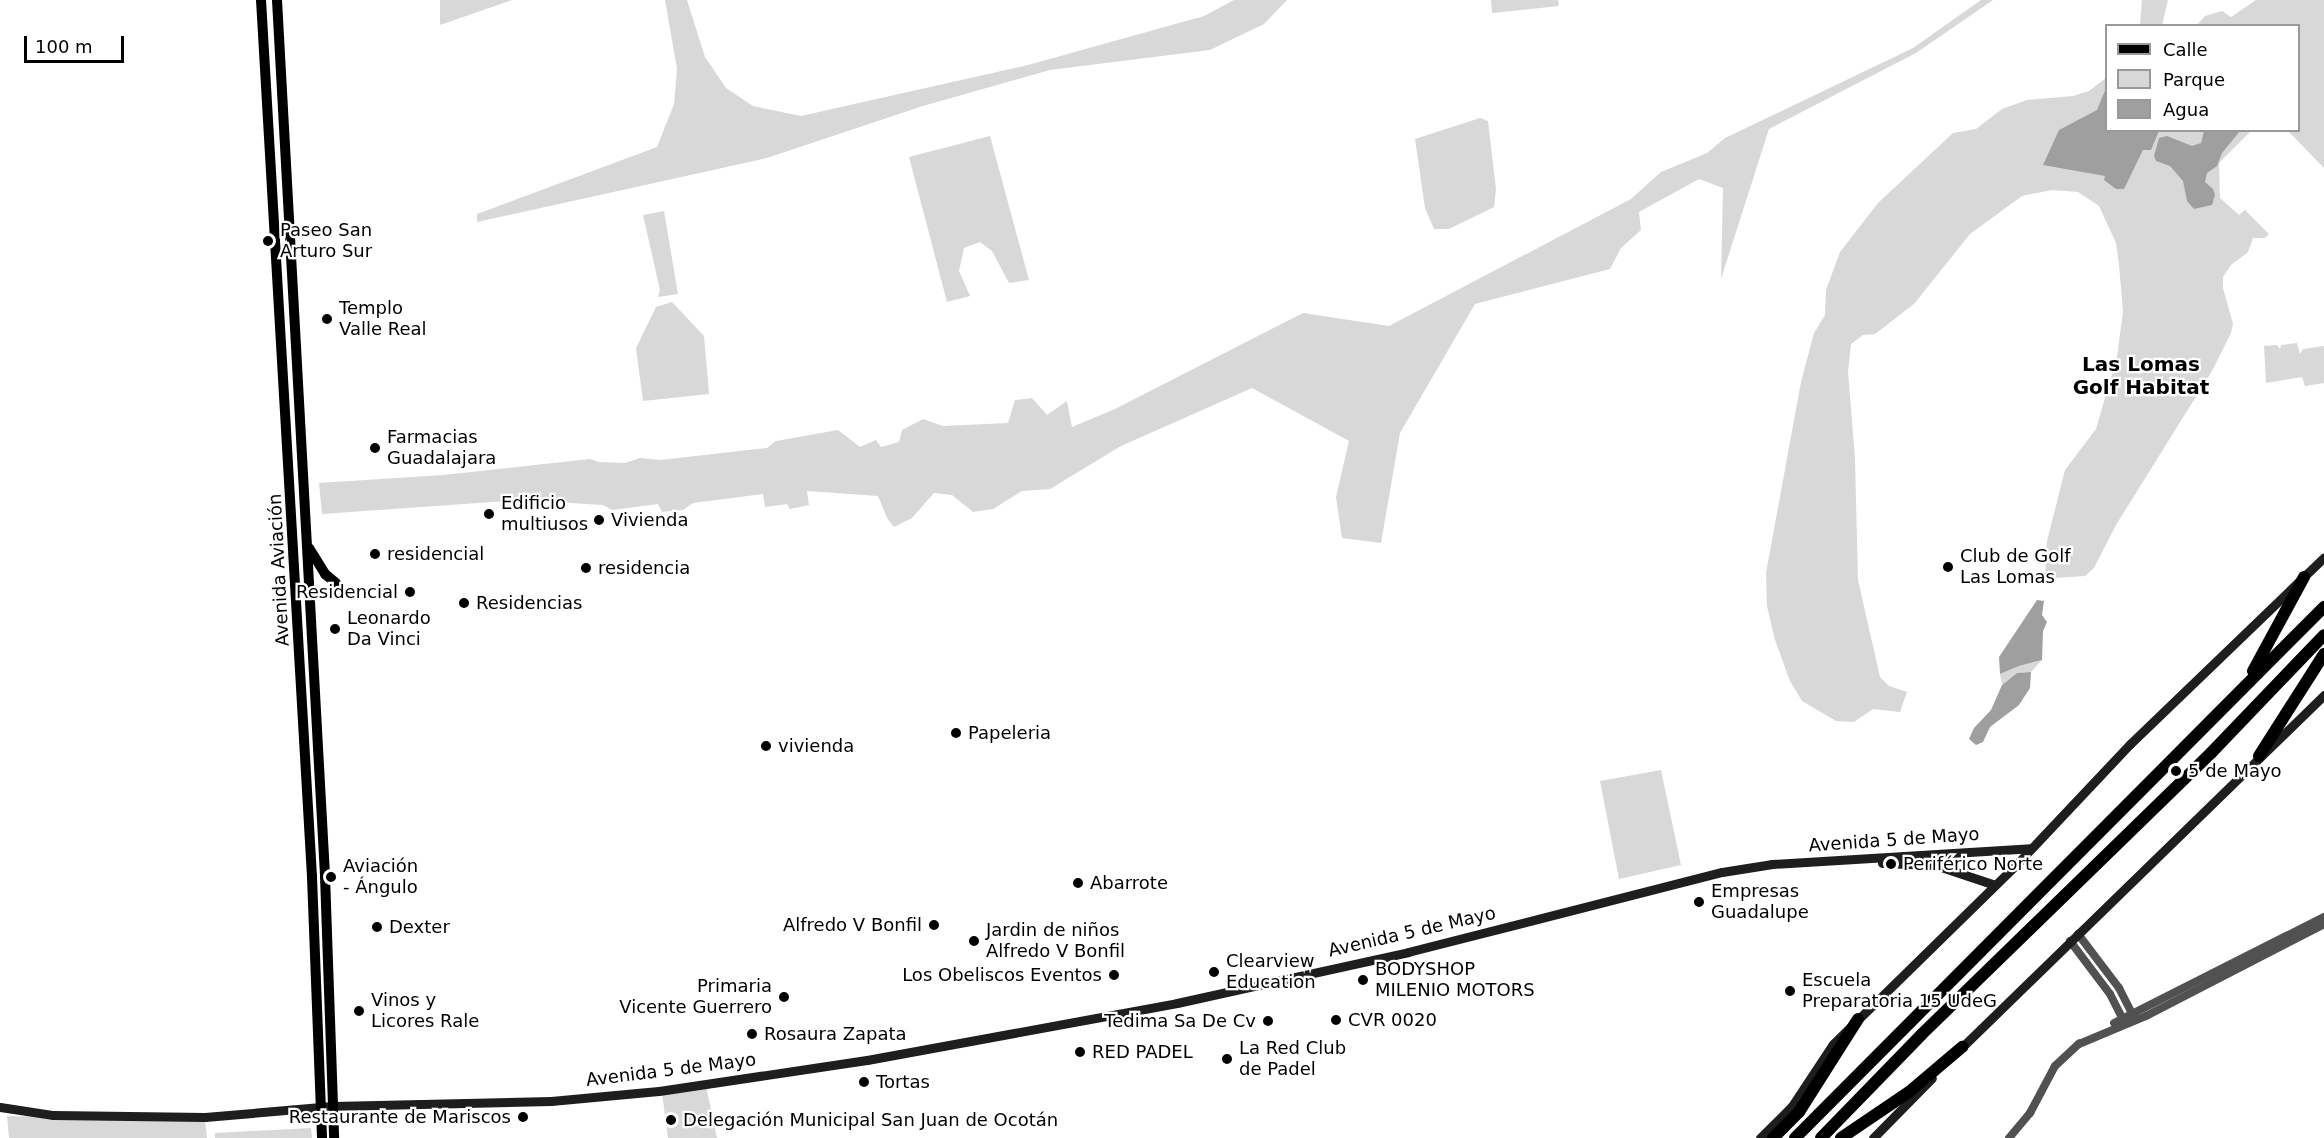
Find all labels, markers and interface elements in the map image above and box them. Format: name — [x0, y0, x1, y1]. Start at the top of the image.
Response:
scale bar — [27, 24, 128, 62]
legend — [2105, 24, 2300, 132]
text: 100 m — [35, 36, 93, 57]
text: Calle — [2163, 39, 2208, 60]
text: Parque — [2163, 69, 2225, 90]
text: Agua — [2163, 99, 2209, 120]
place label: Paseo San Arturo Sur — [280, 220, 372, 262]
marker: Paseo San Arturo Sur — [261, 234, 275, 248]
place label: Templo Valle Real — [339, 298, 427, 340]
marker: Templo Valle Real — [320, 312, 334, 326]
district label: Las Lomas Golf Habitat — [2073, 353, 2209, 400]
place label: Farmacias Guadalajara — [387, 427, 496, 470]
marker: Farmacias Guadalajara — [368, 441, 382, 455]
street label: Avenida Aviación — [264, 493, 294, 647]
place label: Edificio multiusos — [501, 493, 588, 536]
marker: Edificio multiusos — [482, 507, 496, 521]
place label: Vivienda — [611, 509, 689, 531]
marker: Vivienda — [592, 513, 606, 527]
place label: residencial — [387, 543, 484, 565]
place label: Club de Golf Las Lomas — [1960, 546, 2071, 588]
marker: residencial — [368, 547, 382, 561]
place label: residencia — [598, 557, 690, 579]
marker: Club de Golf Las Lomas — [1941, 560, 1955, 574]
marker: residencia — [579, 561, 593, 575]
place label: Residencial — [296, 581, 398, 603]
marker: Residencial — [403, 585, 417, 599]
place label: Residencias — [476, 592, 582, 614]
marker: Residencias — [457, 596, 471, 610]
place label: Leonardo Da Vinci — [347, 608, 431, 650]
marker: Leonardo Da Vinci — [328, 622, 342, 636]
place label: Papeleria — [968, 722, 1051, 744]
marker: Papeleria — [949, 726, 963, 740]
place label: vivienda — [778, 735, 854, 757]
marker: vivienda — [759, 739, 773, 753]
place label: 5 de Mayo — [2188, 760, 2282, 782]
marker: 5 de Mayo — [2169, 764, 2183, 778]
street label: Avenida 5 de Mayo — [1808, 823, 1980, 857]
place label: Periférico Norte — [1903, 853, 2043, 875]
place label: Aviación - Ángulo — [343, 856, 418, 898]
marker: Periférico Norte — [1884, 857, 1898, 871]
marker: Aviación - Ángulo — [324, 870, 338, 884]
place label: Abarrote — [1090, 872, 1168, 894]
marker: Abarrote — [1071, 876, 1085, 890]
place label: Empresas Guadalupe — [1711, 881, 1809, 924]
marker: Empresas Guadalupe — [1692, 895, 1706, 909]
street label: Avenida 5 de Mayo — [1326, 902, 1498, 962]
place label: Alfredo V Bonfil — [783, 914, 922, 936]
place label: Dexter — [389, 916, 450, 938]
marker: Alfredo V Bonfil — [927, 918, 941, 932]
marker: Dexter — [370, 920, 384, 934]
place label: Jardin de niños Alfredo V Bonfil — [986, 920, 1125, 962]
marker: Jardin de niños Alfredo V Bonfil — [967, 934, 981, 948]
place label: Clearview Education — [1226, 951, 1316, 994]
place label: BODYSHOP MILENIO MOTORS — [1375, 959, 1535, 1002]
place label: Los Obeliscos Eventos — [902, 964, 1102, 986]
marker: Clearview Education — [1207, 965, 1221, 979]
marker: Los Obeliscos Eventos — [1107, 968, 1121, 982]
place label: Escuela Preparatoria 15 UdeG — [1802, 970, 1997, 1012]
marker: BODYSHOP MILENIO MOTORS — [1356, 973, 1370, 987]
place label: Primaria Vicente Guerrero — [619, 976, 772, 1018]
marker: Escuela Preparatoria 15 UdeG — [1783, 984, 1797, 998]
place label: Vinos y Licores Rale — [371, 990, 479, 1032]
marker: Primaria Vicente Guerrero — [777, 990, 791, 1004]
marker: Vinos y Licores Rale — [352, 1004, 366, 1018]
place label: CVR 0020 — [1348, 1009, 1437, 1031]
place label: Tedima Sa De Cv — [1104, 1010, 1256, 1032]
marker: CVR 0020 — [1329, 1013, 1343, 1027]
marker: Tedima Sa De Cv — [1261, 1014, 1275, 1028]
place label: Rosaura Zapata — [764, 1023, 907, 1045]
marker: Rosaura Zapata — [745, 1027, 759, 1041]
place label: La Red Club de Padel — [1239, 1038, 1346, 1080]
place label: RED PADEL — [1092, 1041, 1193, 1063]
marker: RED PADEL — [1073, 1045, 1087, 1059]
street label: Avenida 5 de Mayo — [585, 1049, 757, 1091]
marker: La Red Club de Padel — [1220, 1052, 1234, 1066]
place label: Tortas — [876, 1071, 930, 1093]
marker: Tortas — [857, 1075, 871, 1089]
place label: Restaurante de Mariscos — [289, 1106, 511, 1128]
place label: Delegación Municipal San Juan de Ocotán — [683, 1109, 1058, 1131]
marker: Restaurante de Mariscos — [516, 1110, 530, 1124]
marker: Delegación Municipal San Juan de Ocotán — [664, 1113, 678, 1127]

